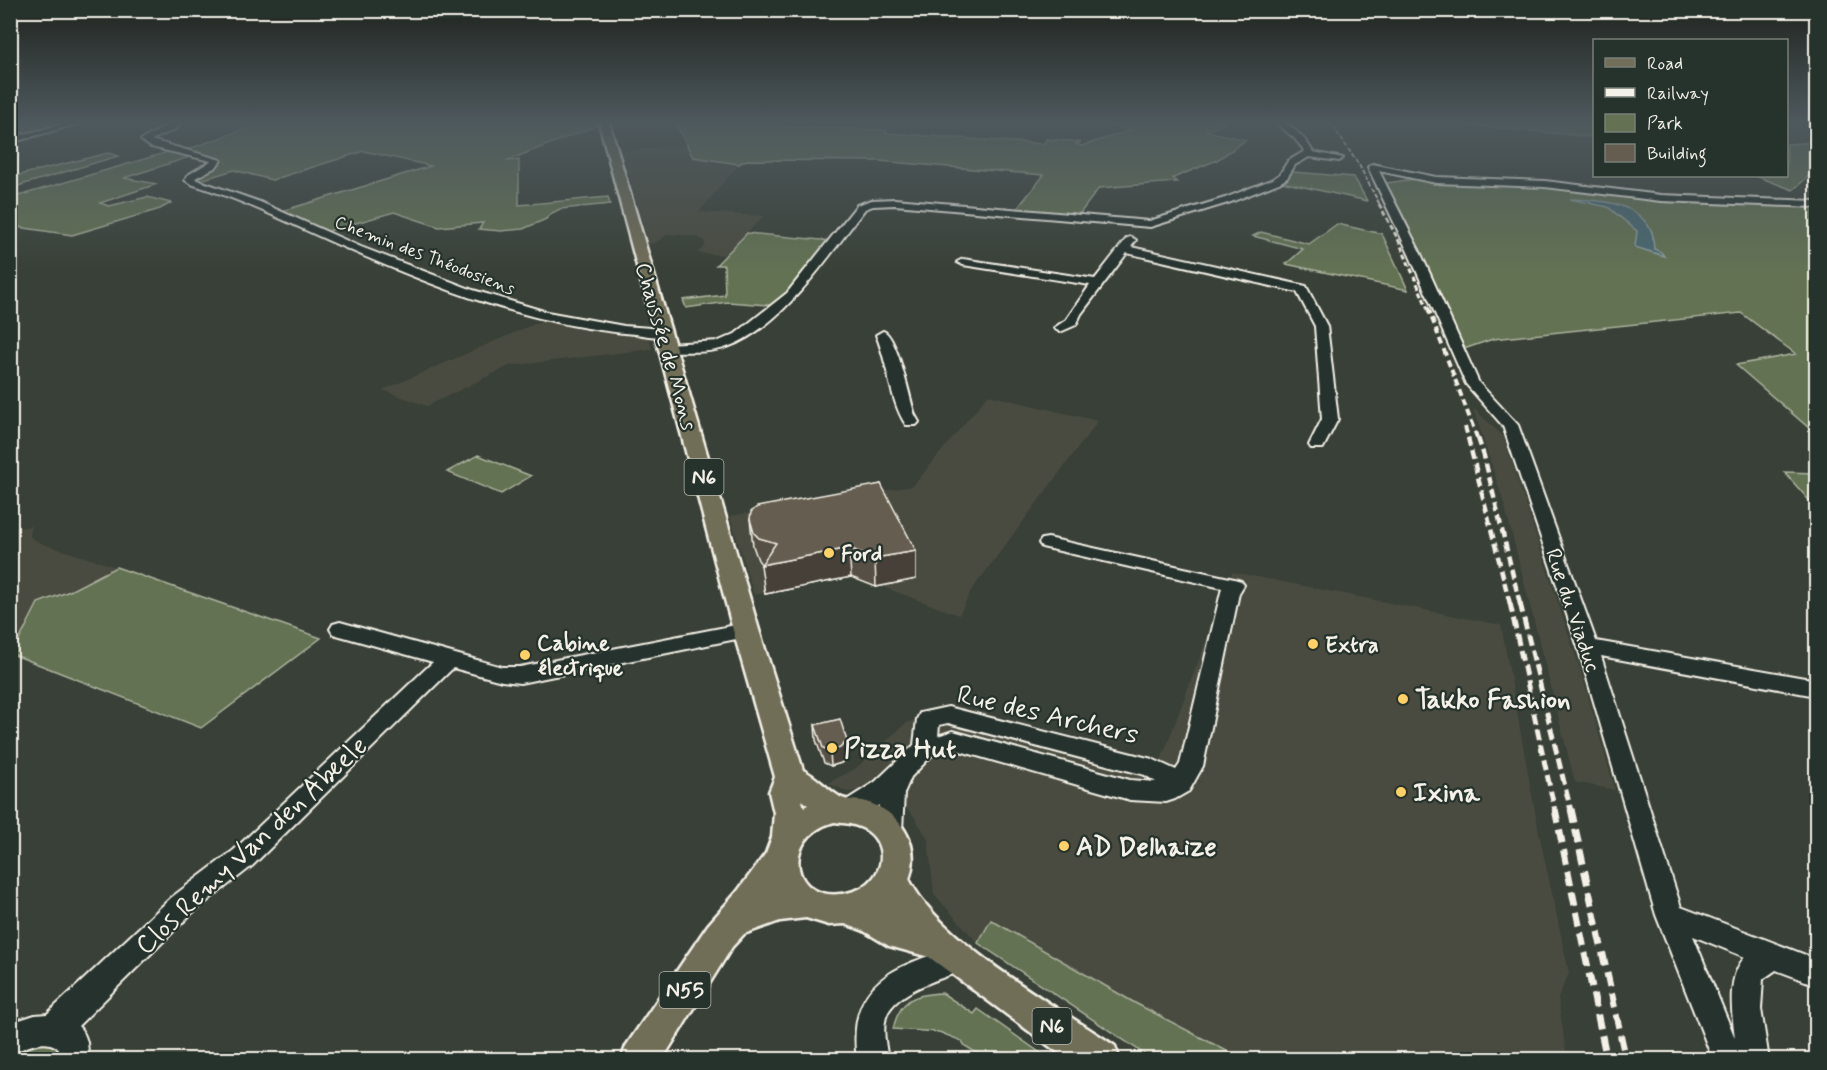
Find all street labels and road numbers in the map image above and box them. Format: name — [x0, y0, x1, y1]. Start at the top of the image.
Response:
street label: Chemin des Théodosiens — [331, 210, 518, 301]
street label: Chaussée de Mons — [628, 259, 702, 434]
road number: N6 — [684, 459, 724, 495]
street label: Rue du Viaduc — [1538, 545, 1606, 676]
street label: Rue des Archers — [953, 678, 1142, 753]
street label: Clos Remy Van den Abeele — [128, 729, 376, 963]
road number: N55 — [660, 972, 710, 1008]
road number: N6 — [1032, 1008, 1072, 1044]

